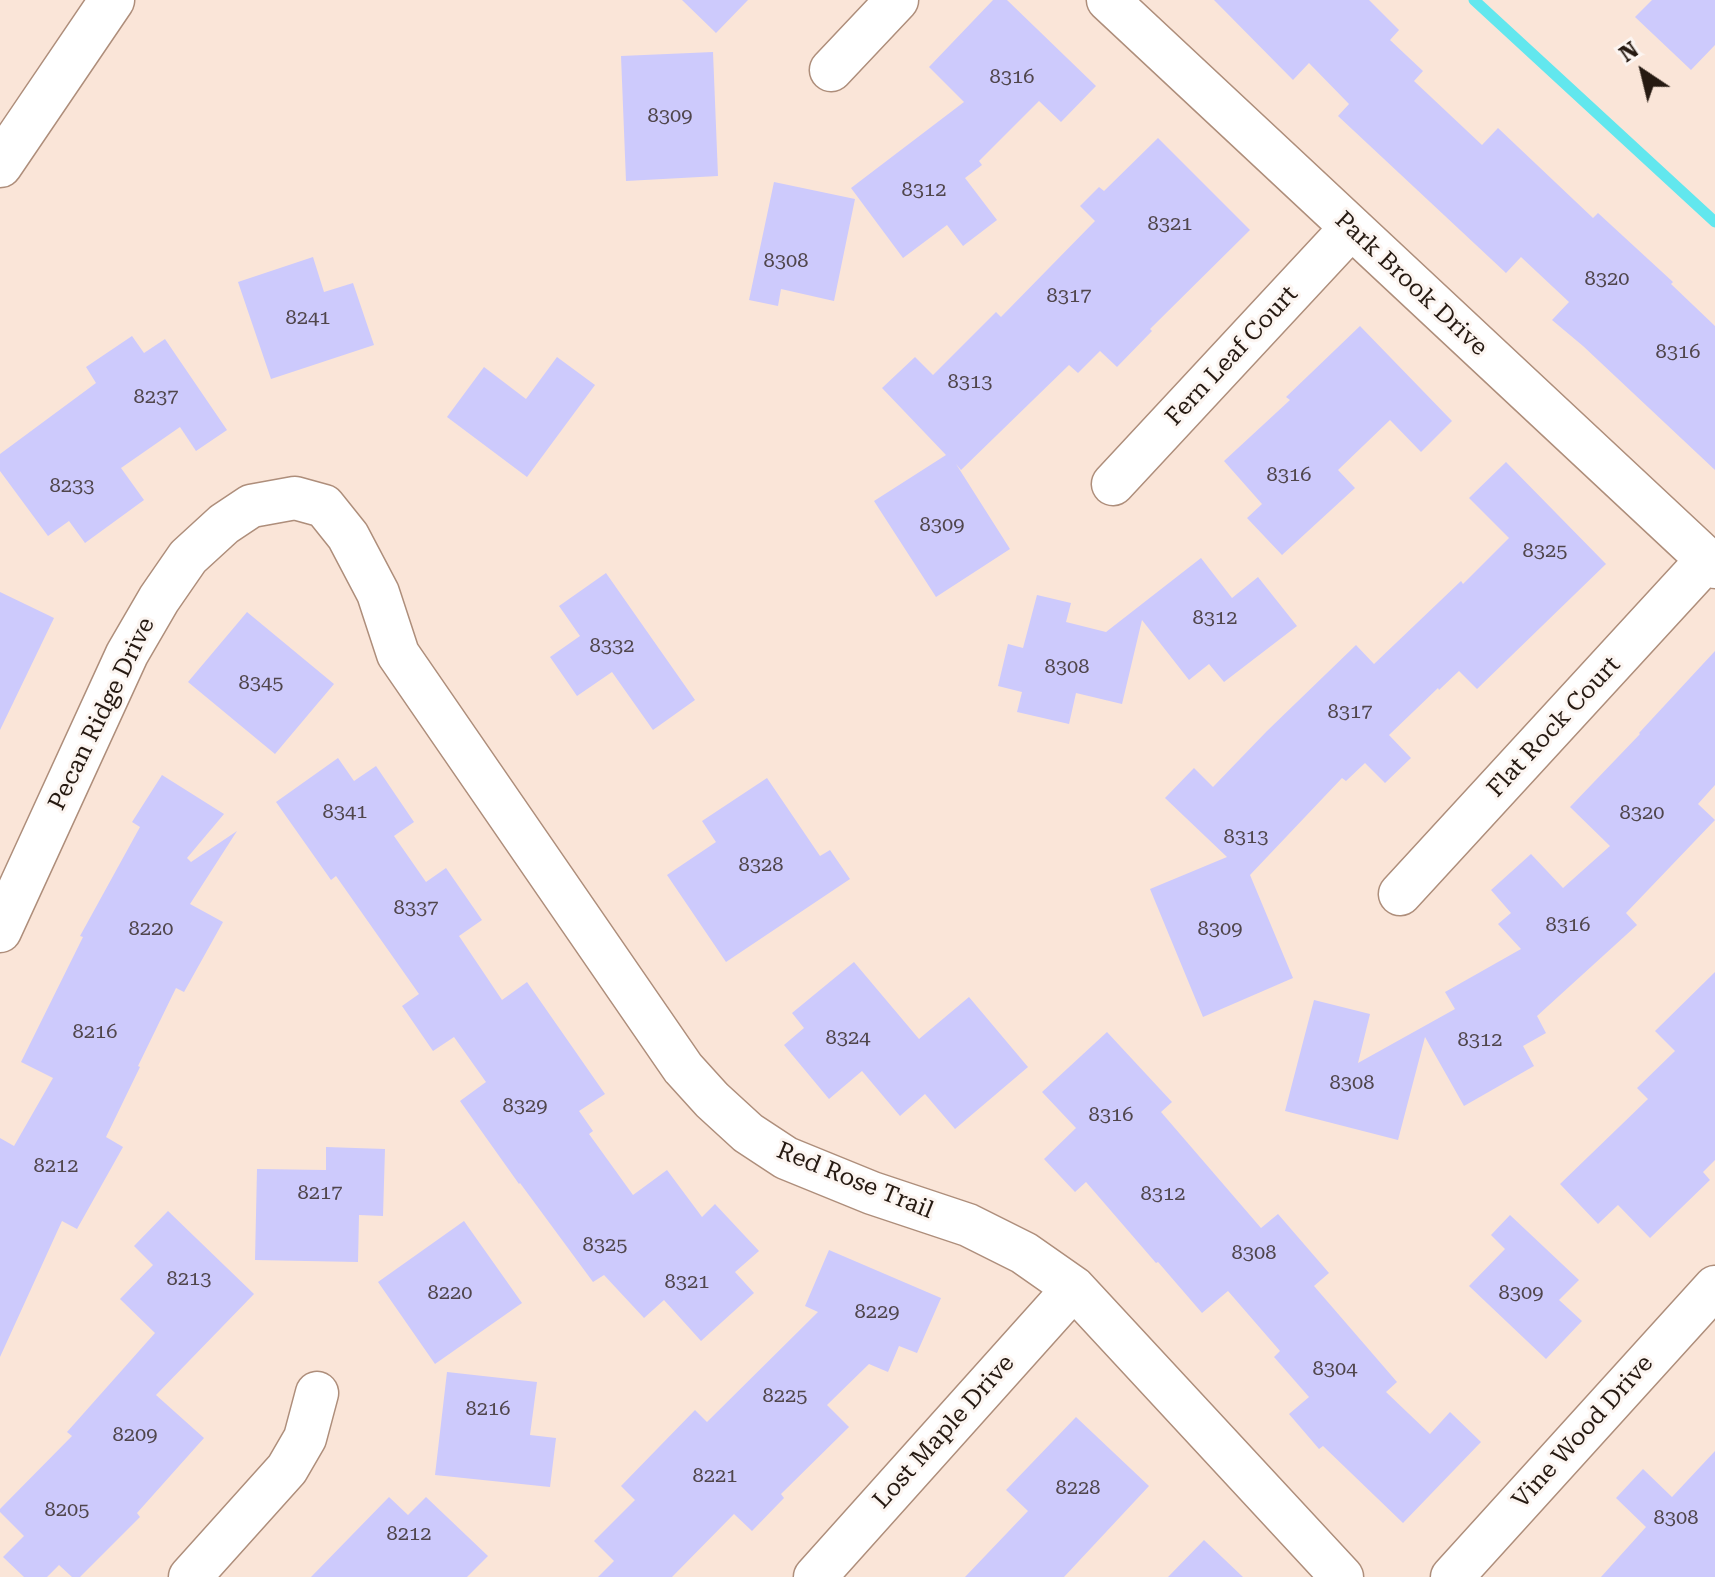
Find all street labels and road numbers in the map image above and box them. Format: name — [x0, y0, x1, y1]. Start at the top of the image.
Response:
street label: Park Brook Drive — [1329, 206, 1493, 362]
street label: Fern Leaf Court — [1160, 280, 1304, 432]
street label: Pecan Ridge Drive — [43, 613, 161, 815]
street label: Flat Rock Court — [1482, 651, 1626, 803]
street label: Red Rose Trail — [773, 1137, 937, 1225]
street label: Lost Maple Drive — [867, 1349, 1021, 1515]
street label: Vine Wood Drive — [1507, 1349, 1659, 1515]

